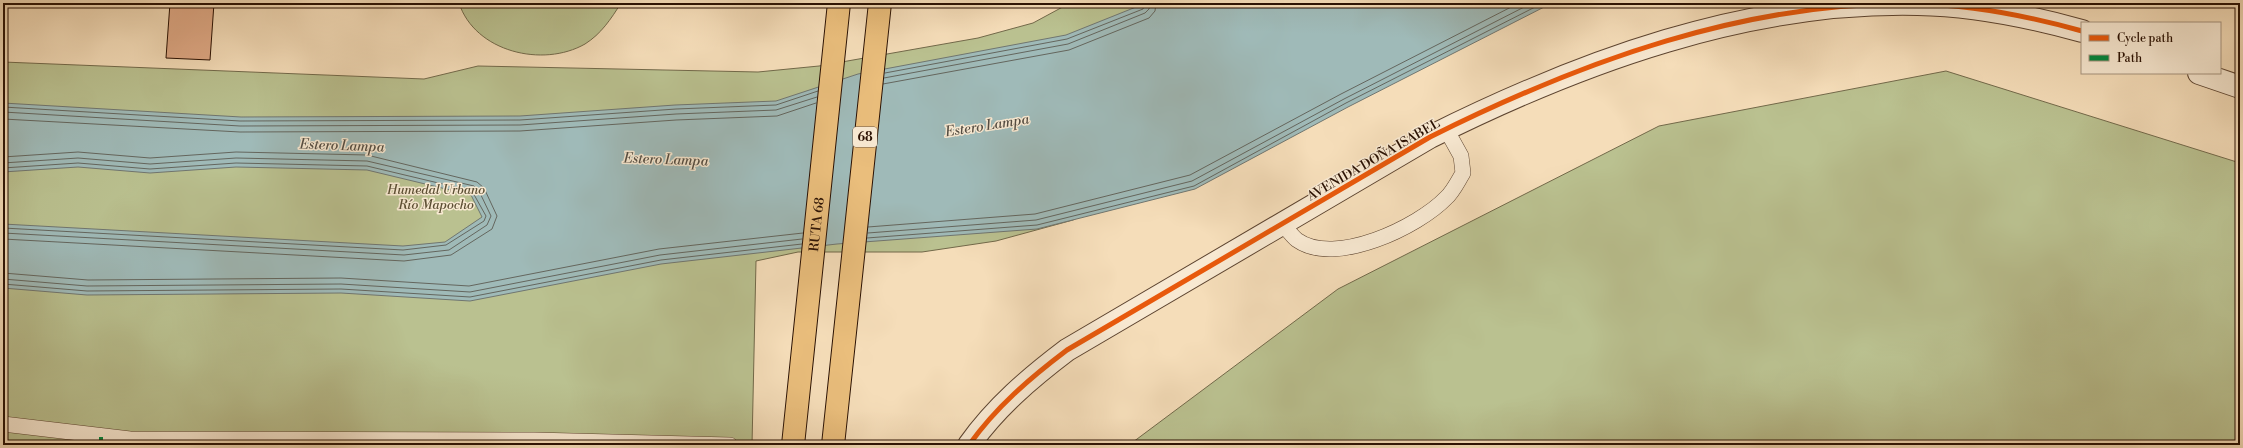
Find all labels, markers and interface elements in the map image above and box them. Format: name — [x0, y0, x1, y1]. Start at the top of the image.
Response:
legend — [2081, 22, 2221, 74]
text: Cycle path — [2117, 31, 2173, 46]
text: Path — [2117, 51, 2142, 66]
water label: Estero Lampa — [943, 110, 1031, 142]
street label: AVENIDA DOÑA ISABEL — [1303, 114, 1443, 205]
road number: 68 — [853, 127, 877, 147]
water label: Estero Lampa — [298, 135, 385, 156]
water label: Estero Lampa — [622, 149, 709, 170]
park label: Humedal Urbano Río Mapocho — [386, 182, 485, 213]
street label: RUTA 68 — [806, 196, 828, 252]

